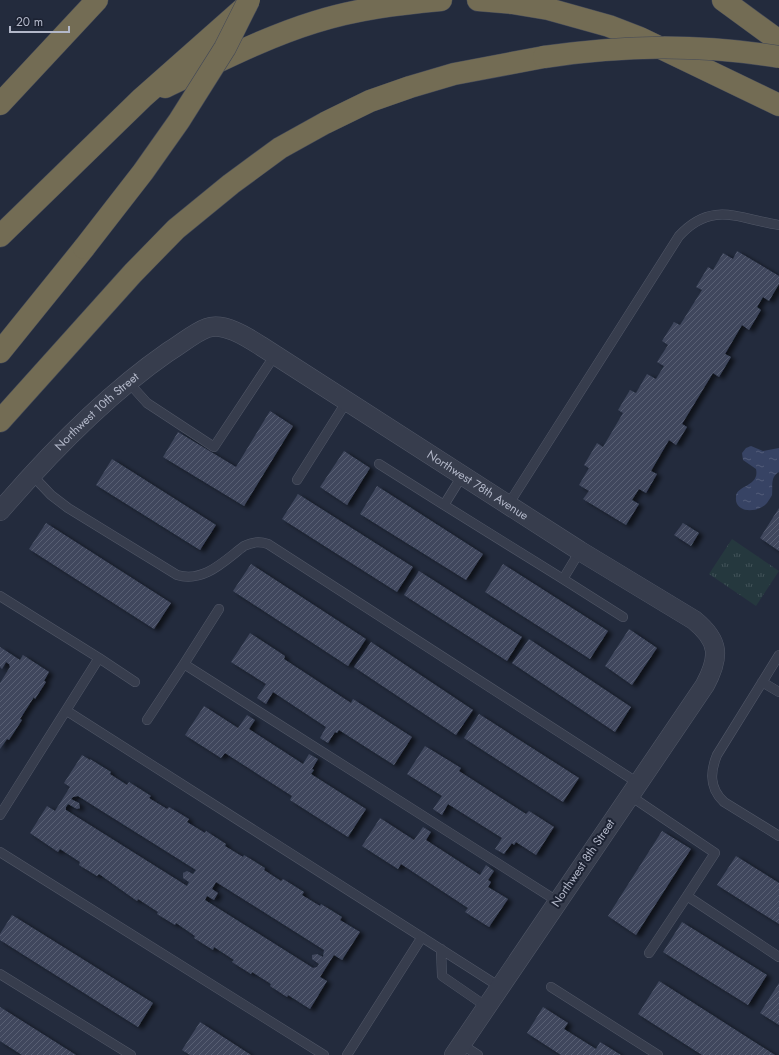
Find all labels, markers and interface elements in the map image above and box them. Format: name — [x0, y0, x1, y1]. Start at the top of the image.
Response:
scale bar — [10, 8, 69, 34]
text: 20 m — [16, 13, 43, 31]
street label: Northwest 10th Street — [50, 368, 143, 455]
street label: Northwest 78th Avenue — [423, 446, 532, 525]
street label: Northwest 8th Street — [547, 815, 619, 911]

